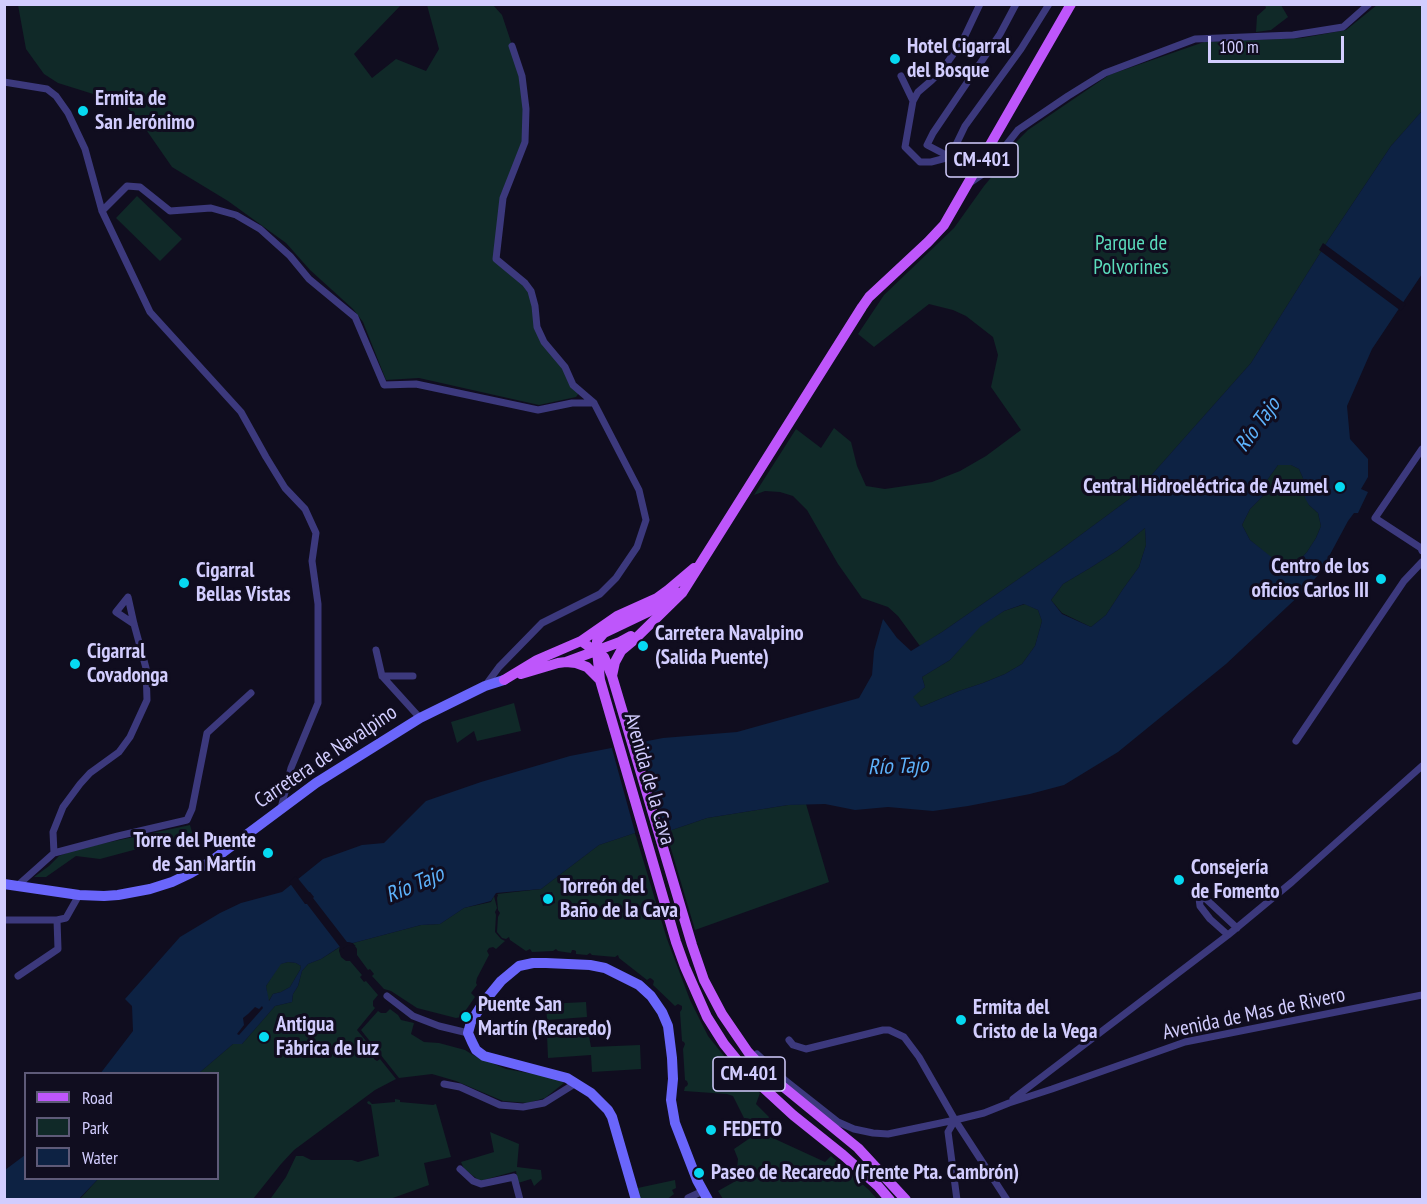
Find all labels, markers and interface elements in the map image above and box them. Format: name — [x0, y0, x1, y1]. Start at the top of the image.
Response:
scale bar — [1211, 24, 1348, 62]
place label: Hotel Cigarral del Bosque — [907, 34, 1010, 84]
text: 100 m — [1219, 35, 1259, 58]
marker: Hotel Cigarral del Bosque — [888, 52, 902, 66]
place label: Ermita de San Jerónimo — [95, 86, 195, 136]
marker: Ermita de San Jerónimo — [76, 104, 90, 118]
road number: CM-401 — [946, 143, 1018, 177]
park label: Parque de Polvorines — [1093, 231, 1169, 281]
water label: Río Tajo — [1230, 393, 1286, 457]
place label: Central Hidroeléctrica de Azumel — [1083, 474, 1328, 500]
marker: Central Hidroeléctrica de Azumel — [1333, 480, 1347, 494]
place label: Centro de los oficios Carlos III — [1252, 554, 1369, 604]
place label: Cigarral Bellas Vistas — [196, 558, 291, 608]
marker: Centro de los oficios Carlos III — [1374, 572, 1388, 586]
marker: Cigarral Bellas Vistas — [177, 576, 191, 590]
place label: Carretera Navalpino (Salida Puente) — [655, 621, 804, 671]
place label: Cigarral Covadonga — [87, 639, 168, 689]
marker: Carretera Navalpino (Salida Puente) — [636, 639, 650, 653]
marker: Cigarral Covadonga — [68, 657, 82, 671]
street label: Carretera de Navalpino — [250, 700, 402, 814]
street label: Avenida de la Cava — [618, 710, 680, 848]
water label: Río Tajo — [867, 753, 929, 781]
place label: Torre del Puente de San Martín — [133, 828, 256, 878]
marker: Torre del Puente de San Martín — [261, 846, 275, 860]
place label: Consejería de Fomento — [1191, 855, 1280, 905]
water label: Río Tajo — [382, 861, 448, 909]
marker: Consejería de Fomento — [1172, 873, 1186, 887]
place label: Torreón del Baño de la Cava — [560, 874, 678, 924]
marker: Torreón del Baño de la Cava — [541, 892, 555, 906]
street label: Avenida de Mas de Rivero — [1160, 982, 1348, 1046]
place label: Puente San Martín (Recaredo) — [478, 992, 612, 1042]
place label: Ermita del Cristo de la Vega — [973, 995, 1097, 1045]
marker: Puente San Martín (Recaredo) — [459, 1010, 473, 1024]
place label: Antigua Fábrica de luz — [276, 1012, 379, 1062]
marker: Ermita del Cristo de la Vega — [954, 1013, 968, 1027]
marker: Antigua Fábrica de luz — [257, 1030, 271, 1044]
road number: CM-401 — [713, 1057, 785, 1091]
legend — [24, 1072, 219, 1180]
text: Road — [82, 1086, 113, 1109]
text: Park — [82, 1116, 109, 1139]
place label: FEDETO — [723, 1117, 782, 1143]
marker: FEDETO — [704, 1123, 718, 1137]
text: Water — [82, 1146, 118, 1169]
place label: Paseo de Recaredo (Frente Pta. Cambrón) — [711, 1160, 1019, 1186]
marker: Paseo de Recaredo (Frente Pta. Cambrón) — [692, 1166, 706, 1180]

